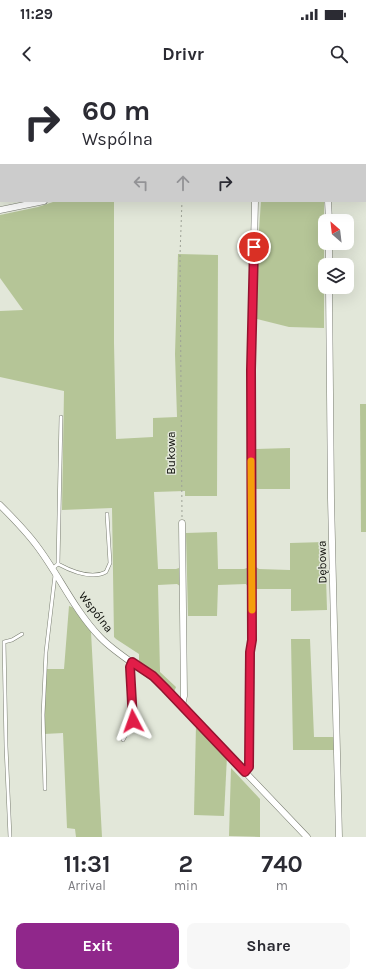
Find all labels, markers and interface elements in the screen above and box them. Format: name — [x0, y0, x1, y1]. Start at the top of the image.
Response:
text: 11:29 — [20, 5, 53, 23]
icon: back — [16, 43, 38, 65]
text: Drivr — [162, 43, 204, 65]
icon: search — [328, 43, 350, 65]
text: 60 m — [82, 94, 150, 127]
icon: right — [16, 96, 68, 148]
text: Wspólna — [82, 128, 153, 150]
icon: left — [130, 172, 152, 194]
icon: ahead — [172, 172, 194, 194]
icon: right — [214, 172, 236, 194]
north arrow — [318, 214, 354, 250]
map controls — [318, 214, 354, 294]
pin — [237, 230, 271, 264]
icon: arrive — [243, 236, 265, 258]
button: layers — [318, 258, 354, 294]
street label: Bukowa — [164, 431, 178, 475]
street label: Dębowa — [315, 540, 329, 584]
street label: Wspólna — [76, 589, 116, 635]
position arrow — [112, 700, 154, 742]
text: 11:31 — [63, 850, 110, 878]
text: 2 — [179, 850, 193, 878]
text: 740 — [261, 850, 303, 878]
text: Arrival — [68, 878, 106, 893]
text: min — [174, 878, 198, 893]
text: m — [276, 878, 288, 893]
button: Exit — [16, 923, 179, 969]
button: Share — [187, 923, 350, 969]

